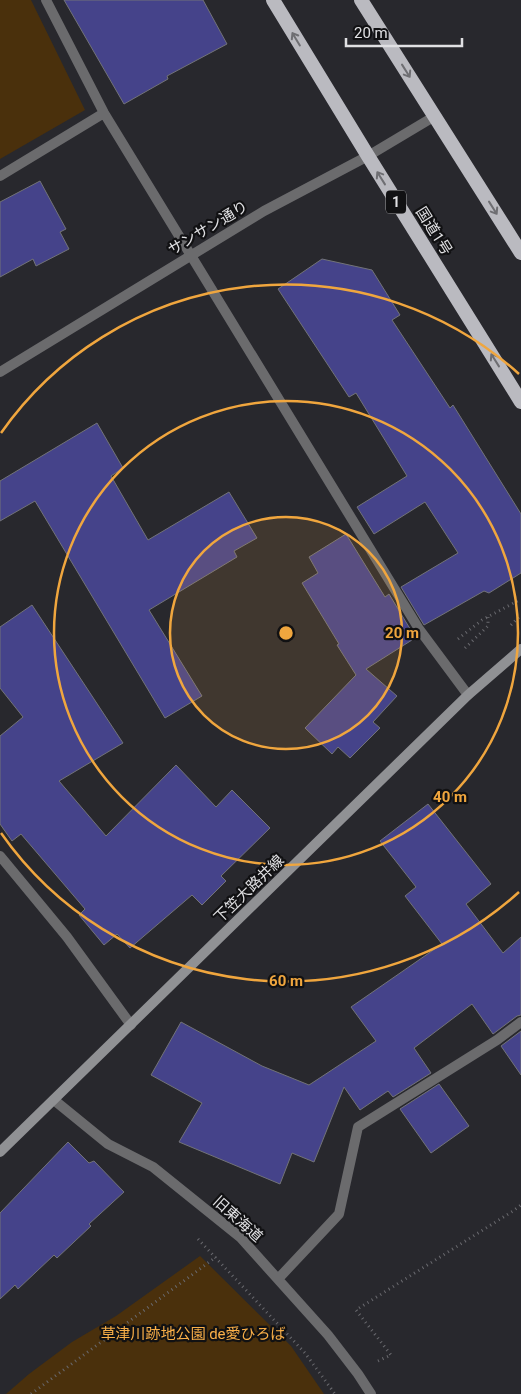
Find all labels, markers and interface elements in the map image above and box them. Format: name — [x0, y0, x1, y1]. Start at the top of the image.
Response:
scale bar — [346, 15, 462, 47]
text: 20 m — [354, 24, 388, 42]
one-way arrow — [291, 33, 301, 47]
one-way arrow — [401, 63, 411, 77]
one-way arrow — [376, 171, 387, 185]
road number: 1 — [386, 190, 406, 213]
street label: サンサン通り — [165, 197, 251, 259]
one-way arrow — [488, 201, 498, 215]
street label: 国道1号 — [412, 204, 456, 258]
one-way arrow — [490, 354, 500, 368]
centre of rings — [277, 624, 295, 642]
text: 20 m — [385, 624, 419, 642]
text: 40 m — [433, 788, 467, 806]
street label: 下笠大路井線 — [210, 851, 288, 927]
text: 60 m — [269, 972, 303, 990]
street label: 旧東海道 — [210, 1192, 266, 1246]
park label: 草津川跡地公園 de愛ひろば — [100, 1325, 286, 1343]

